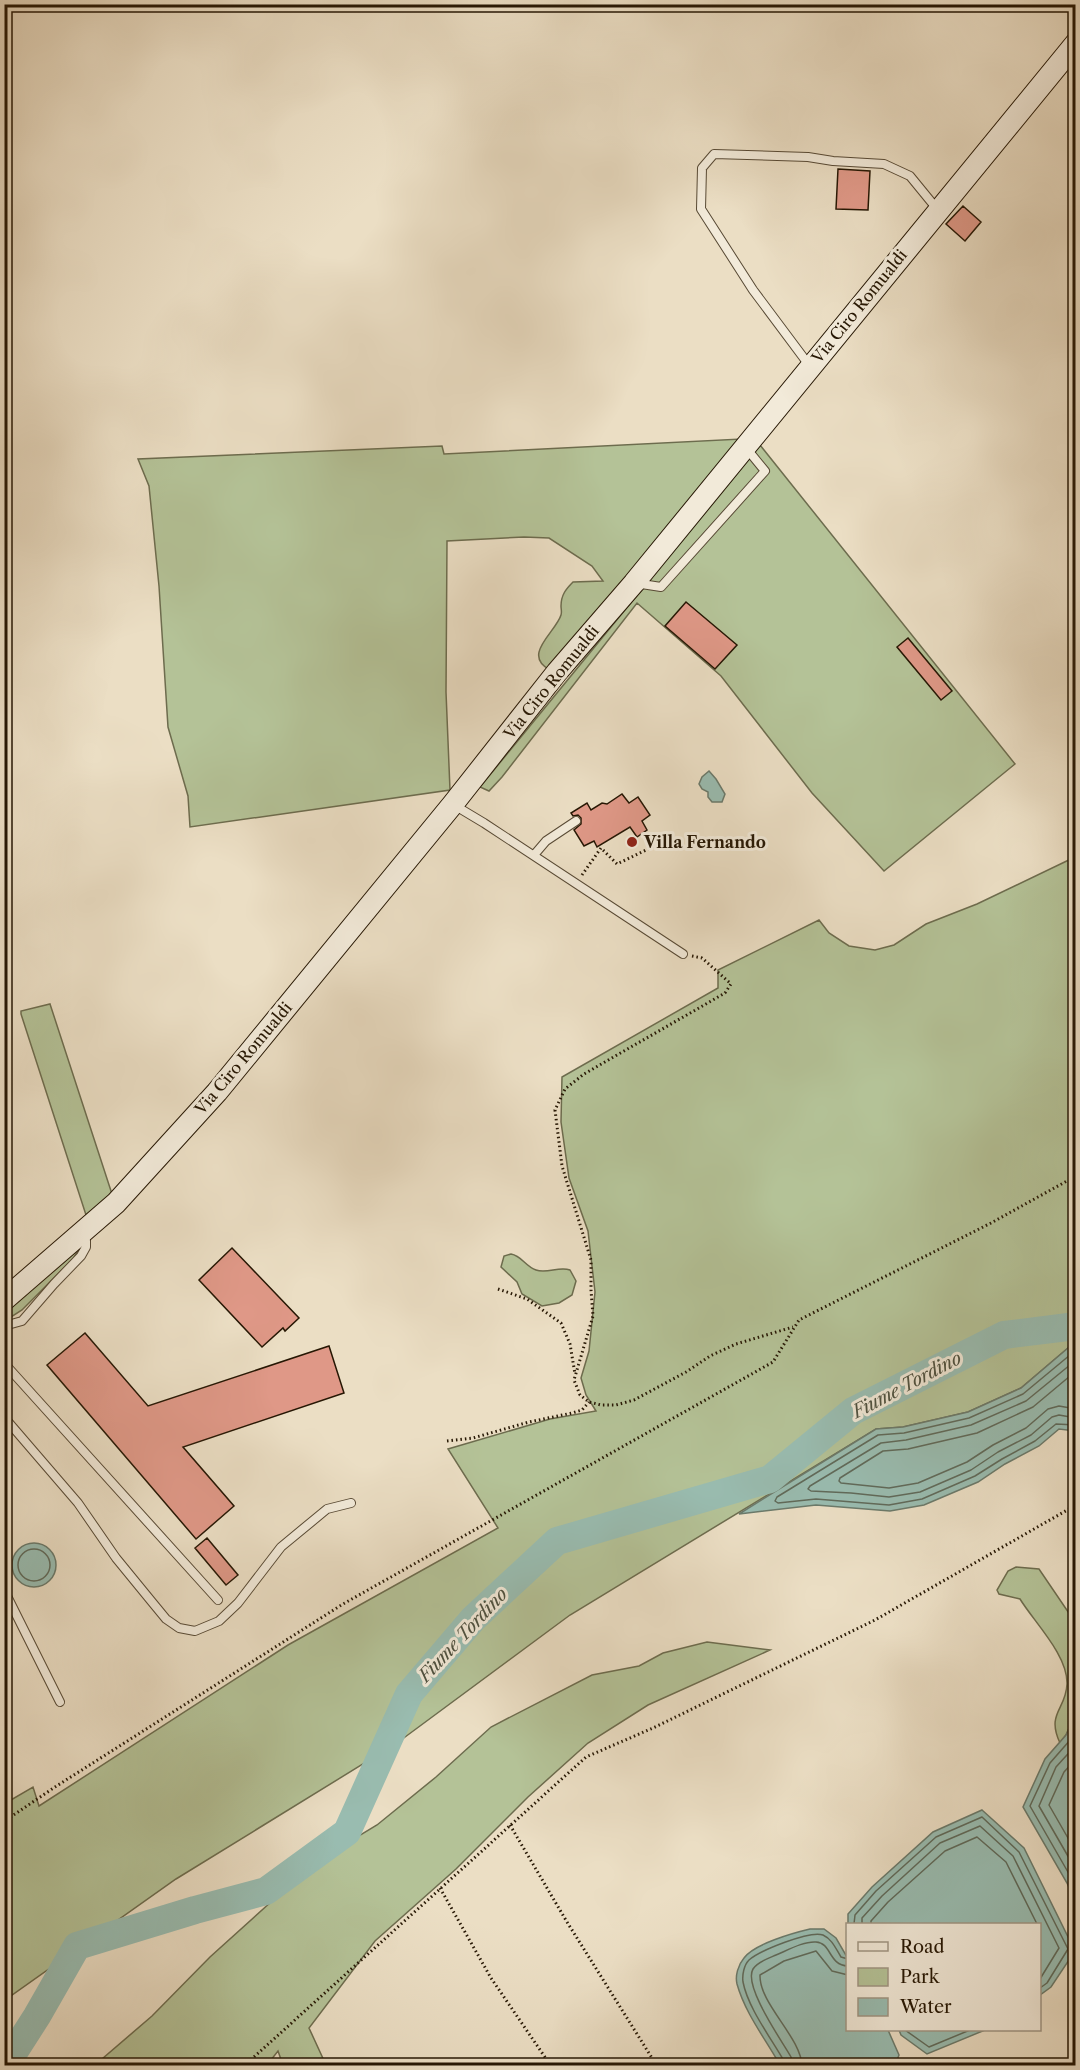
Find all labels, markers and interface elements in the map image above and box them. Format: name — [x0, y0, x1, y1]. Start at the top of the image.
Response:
street label: Via Ciro Romualdi — [806, 245, 911, 368]
street label: Via Ciro Romualdi — [498, 621, 603, 744]
place label: Villa Fernando — [643, 832, 766, 852]
marker: Villa Fernando — [625, 835, 639, 849]
street label: Via Ciro Romualdi — [189, 998, 296, 1119]
water label: Fiume Tordino — [847, 1347, 965, 1424]
water label: Fiume Tordino — [412, 1583, 512, 1688]
legend — [846, 1923, 1041, 2031]
text: Road — [900, 1936, 945, 1958]
text: Park — [900, 1966, 941, 1988]
text: Water — [899, 1996, 952, 2018]

